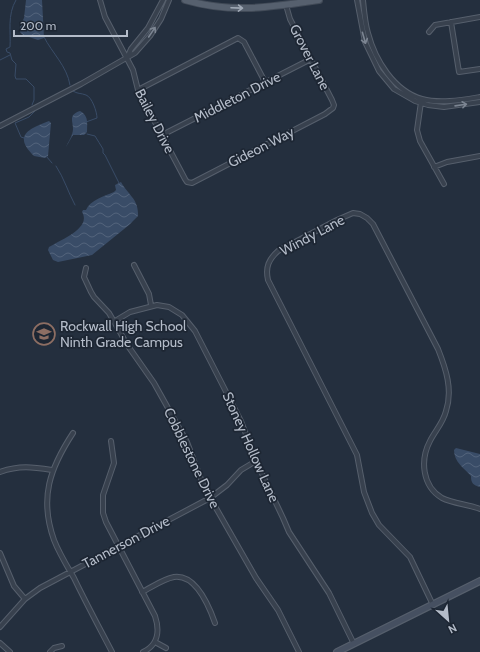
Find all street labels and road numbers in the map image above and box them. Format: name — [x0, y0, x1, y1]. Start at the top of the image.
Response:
street label: Grover Lane — [286, 21, 334, 93]
street label: Middleton Drive — [191, 67, 283, 127]
street label: Bailey Drive — [131, 86, 179, 156]
street label: Gideon Way — [225, 123, 297, 171]
street label: Windy Lane — [277, 210, 347, 260]
street label: Stoney Hollow Lane — [219, 389, 283, 505]
street label: Cobblestone Drive — [160, 405, 224, 511]
street label: Tannerson Drive — [79, 511, 173, 573]

